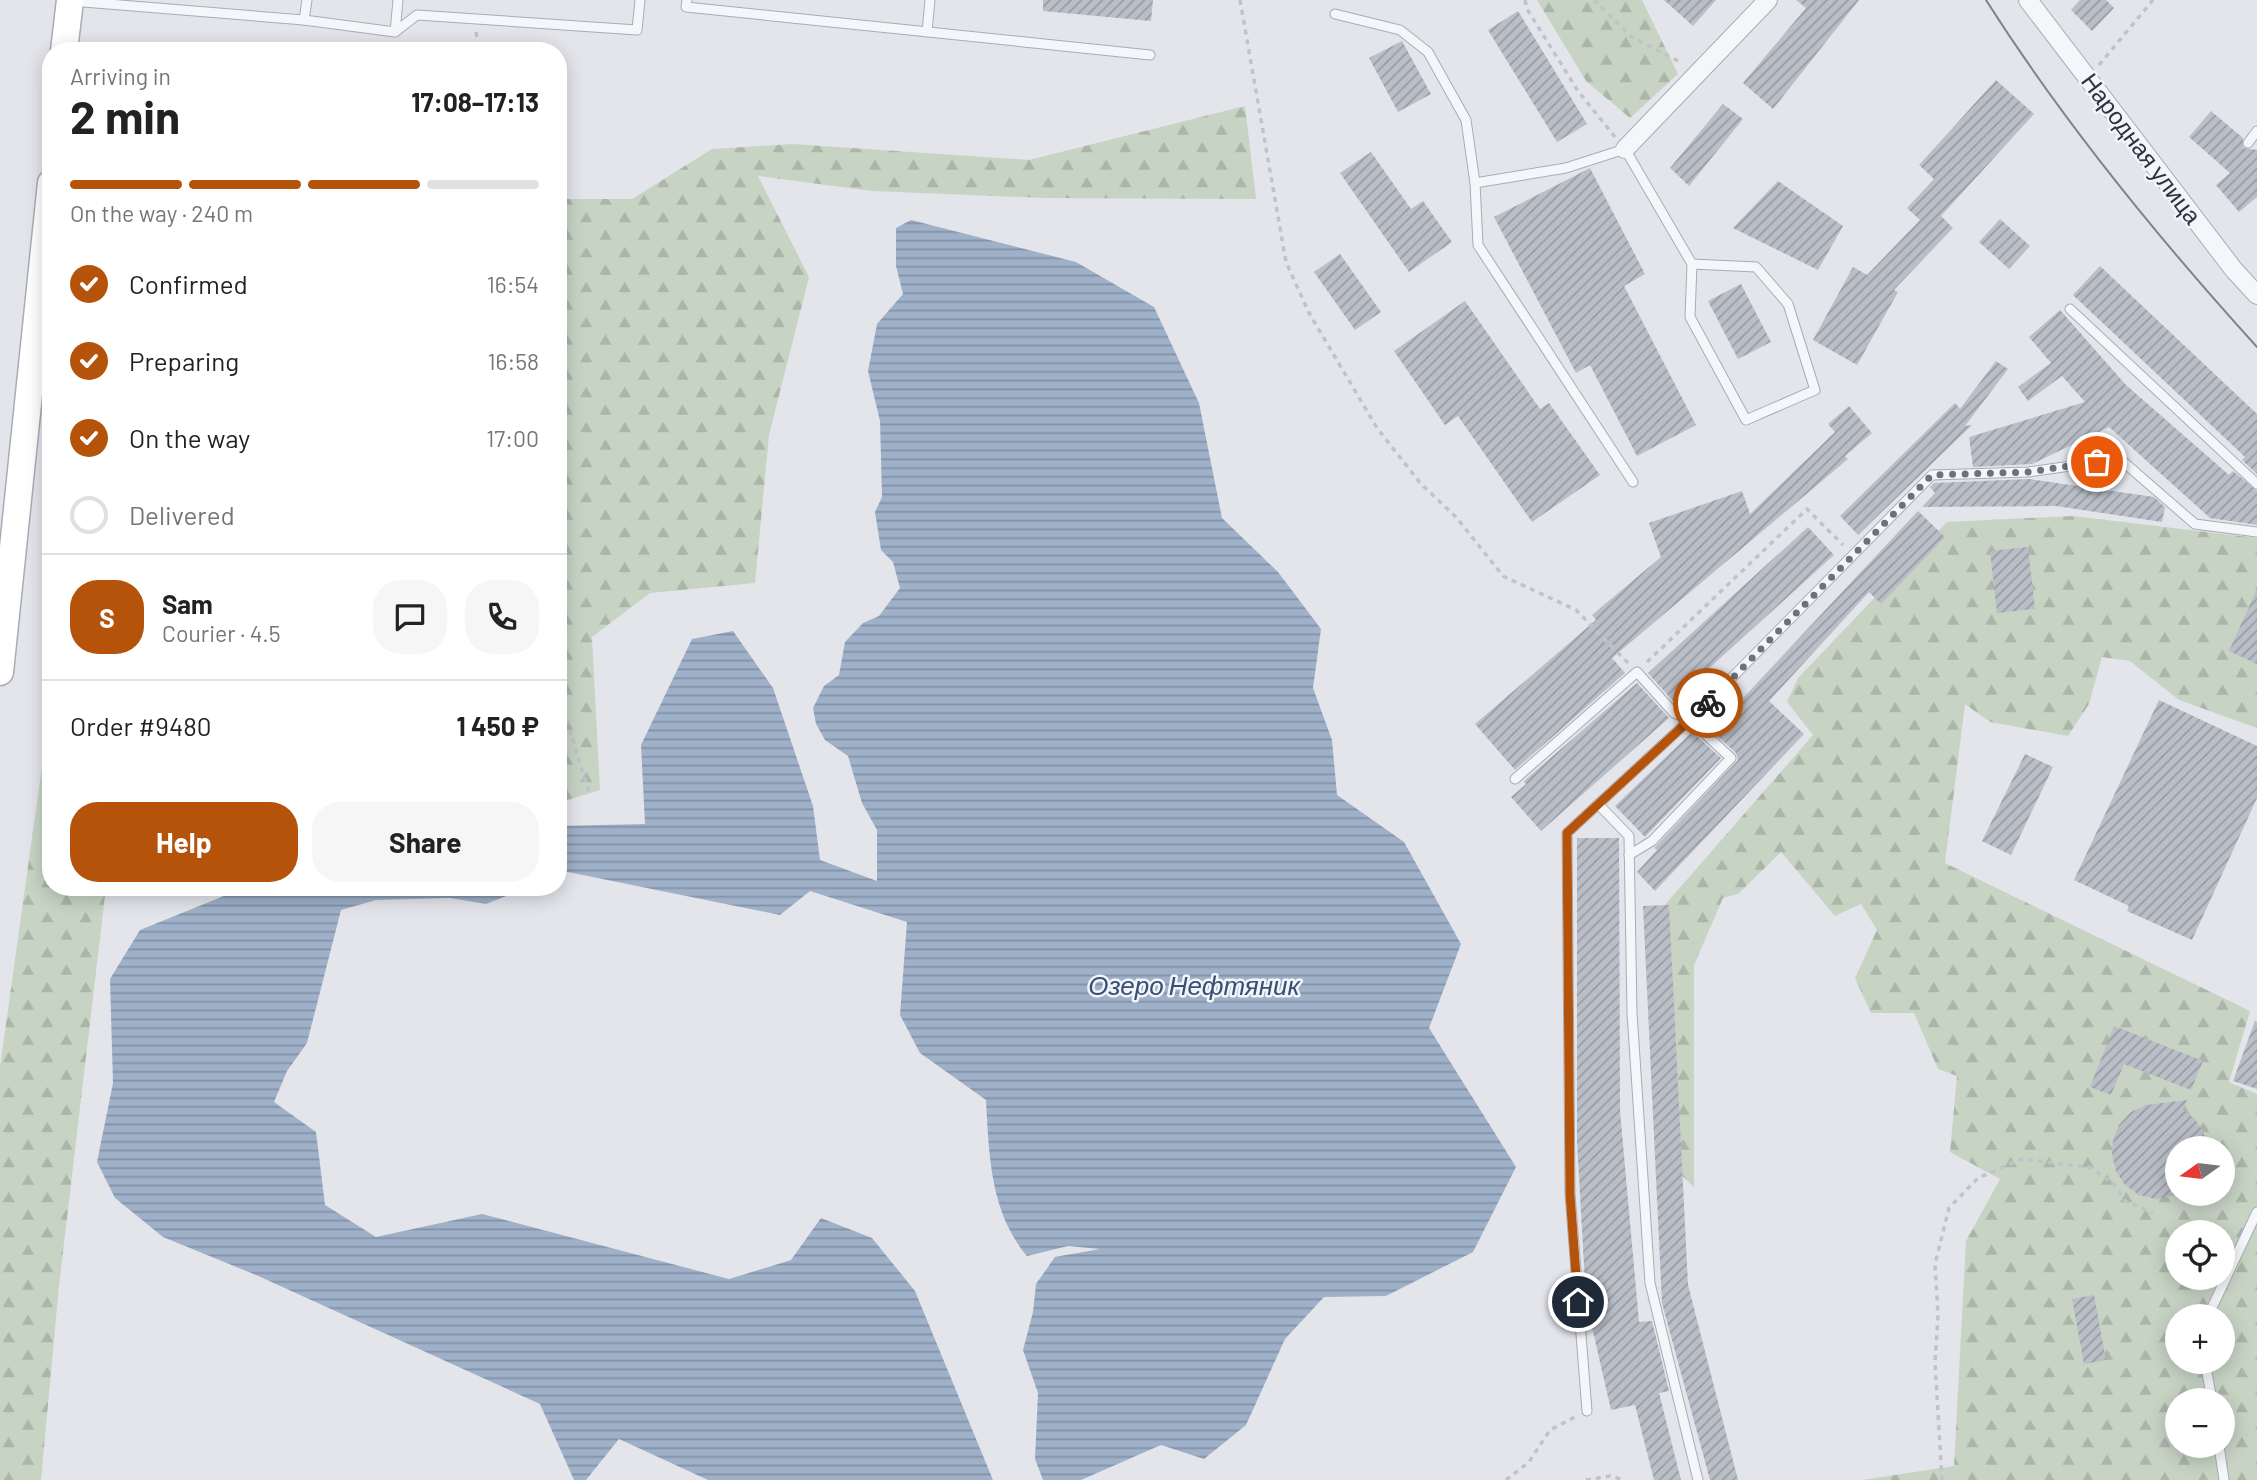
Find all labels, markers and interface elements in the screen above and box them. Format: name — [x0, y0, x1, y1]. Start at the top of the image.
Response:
text: Arriving in — [70, 62, 171, 90]
street label: Народная улица — [2076, 67, 2209, 230]
text: 17:08–17:13 — [411, 86, 539, 117]
text: 2 min — [70, 88, 180, 143]
text: On the way · 240 m — [70, 199, 253, 227]
icon: check — [70, 265, 108, 303]
text: Confirmed — [129, 268, 248, 299]
text: 16:54 — [487, 270, 539, 298]
icon: check — [70, 342, 108, 380]
text: Preparing — [129, 345, 239, 376]
text: 16:58 — [488, 347, 539, 375]
icon: check — [70, 419, 108, 457]
text: On the way — [129, 422, 250, 453]
text: 17:00 — [486, 424, 539, 452]
pin — [2067, 432, 2127, 492]
icon: bag — [2078, 443, 2116, 481]
text: Delivered — [129, 499, 235, 530]
button: chat — [373, 580, 447, 654]
button: phone — [465, 580, 539, 654]
text: Sam — [162, 588, 213, 619]
text: S — [99, 602, 115, 633]
text: Courier · 4.5 — [162, 619, 281, 647]
courier — [1673, 668, 1743, 738]
icon: bike — [1689, 684, 1727, 722]
text: Order #9480 — [70, 710, 211, 741]
text: 1 450 ₽ — [457, 710, 539, 741]
button: Help — [70, 802, 298, 882]
button: Share — [312, 802, 539, 882]
water label: Озеро Нефтяник — [1088, 969, 1301, 1000]
north arrow — [2165, 1136, 2235, 1206]
map controls — [2165, 1136, 2235, 1458]
button: locate — [2165, 1220, 2235, 1290]
pin — [1548, 1272, 1608, 1332]
icon: home — [1559, 1283, 1597, 1321]
button: + — [2165, 1304, 2235, 1374]
button: − — [2165, 1388, 2235, 1458]

